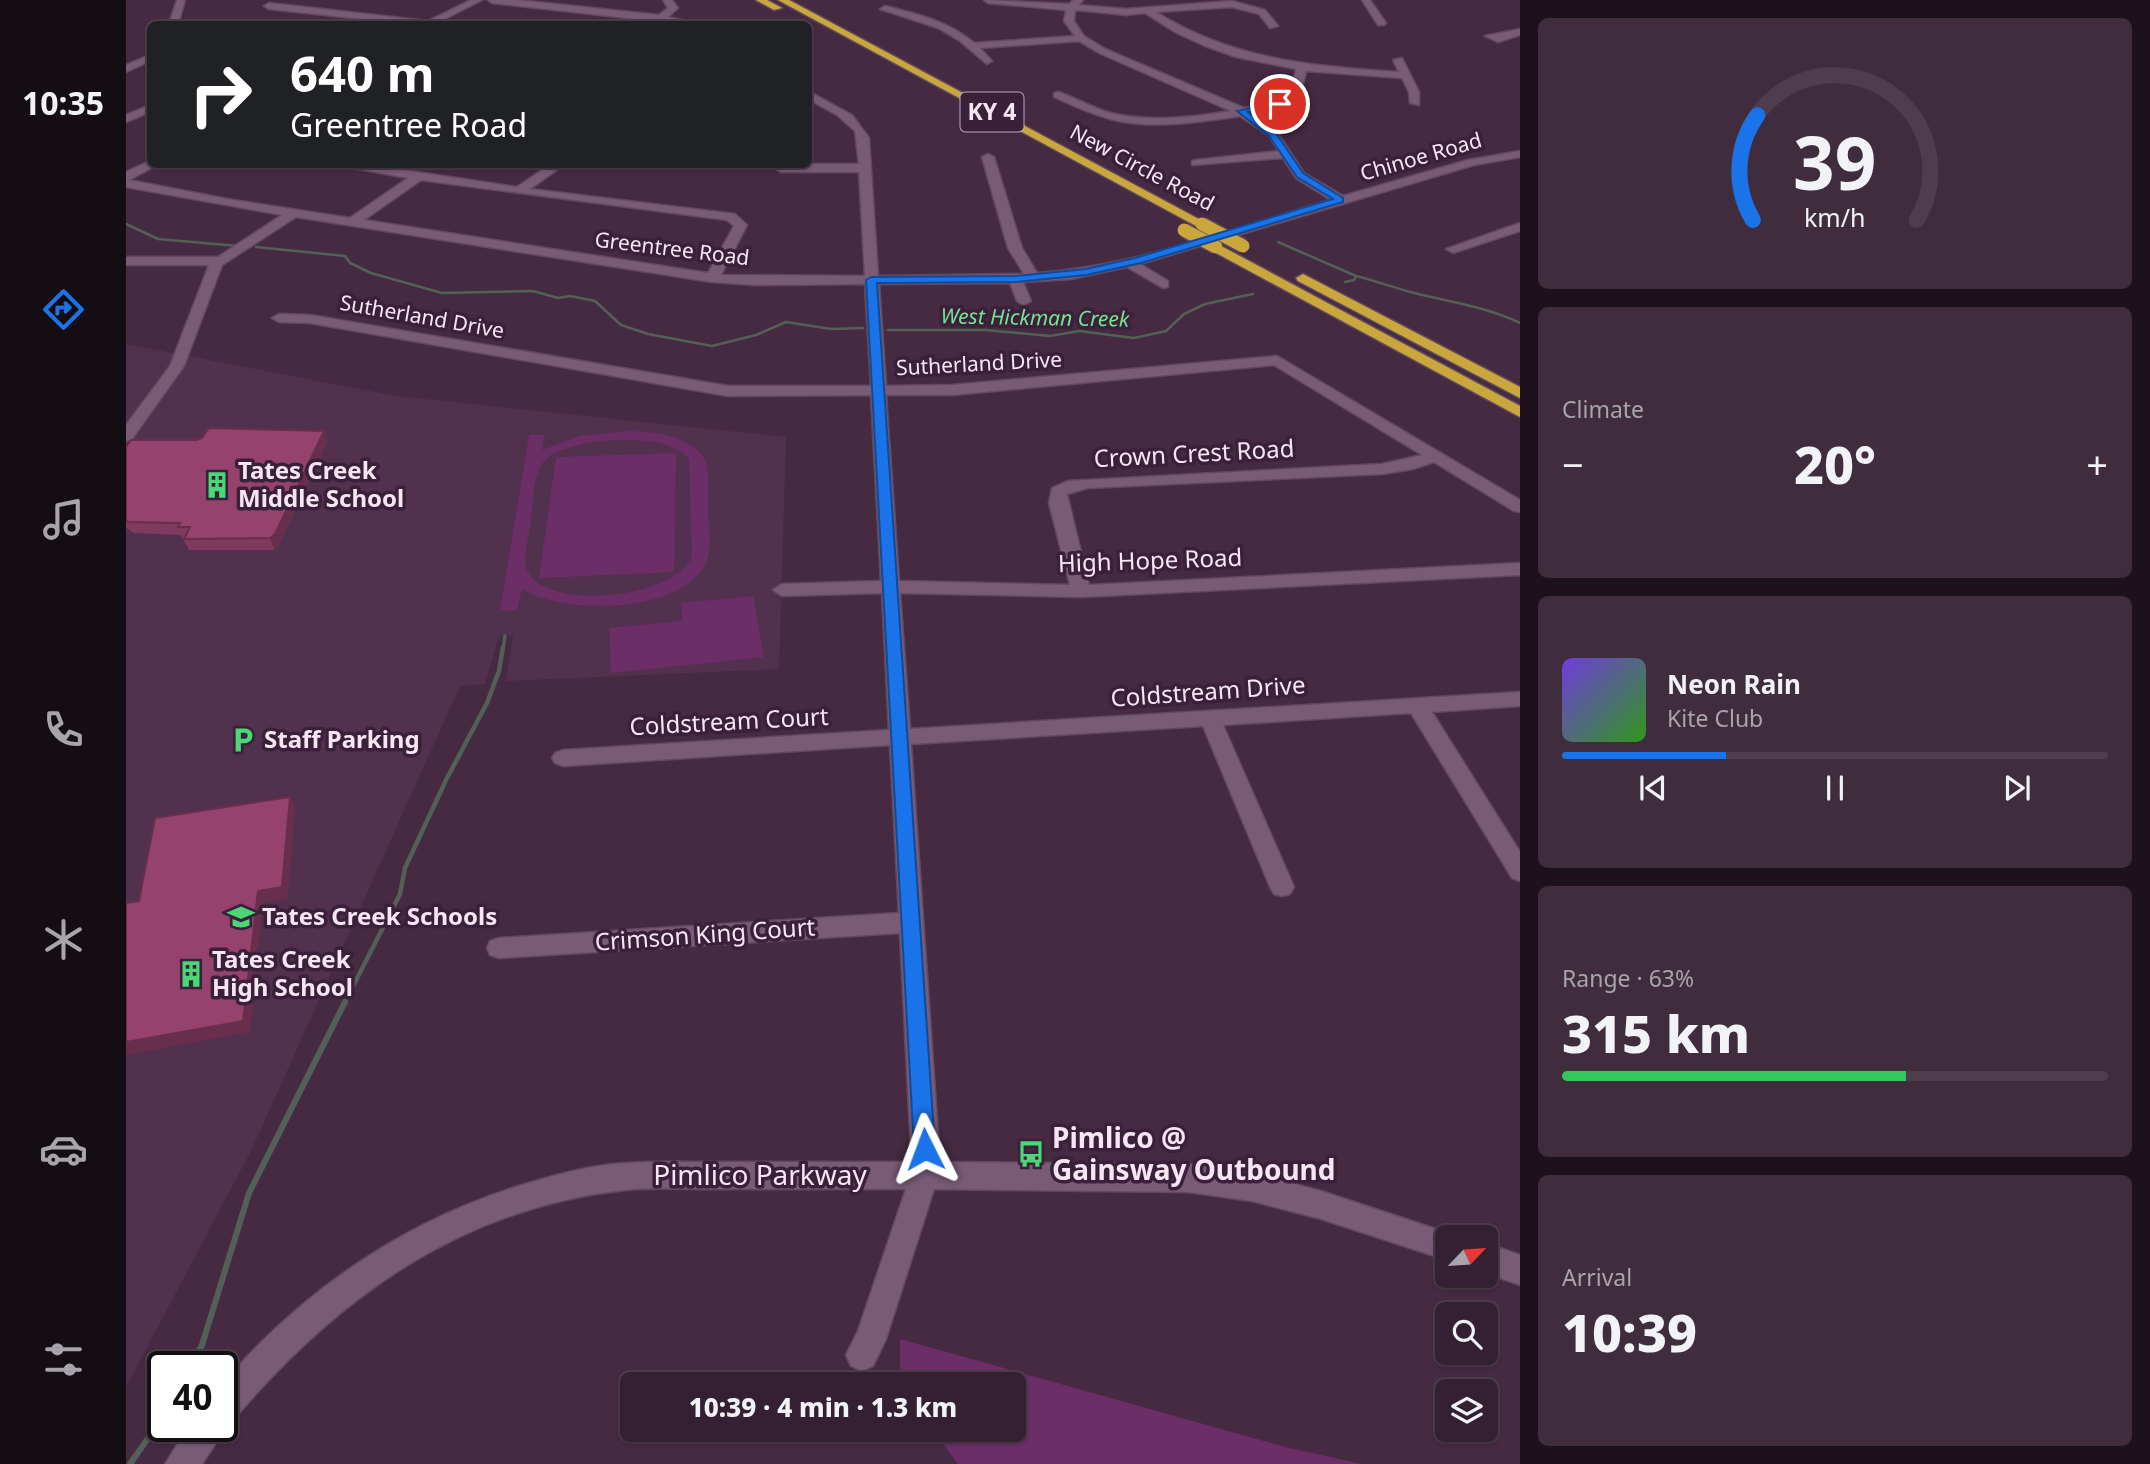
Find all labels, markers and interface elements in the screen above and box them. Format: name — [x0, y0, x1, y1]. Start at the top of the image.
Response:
text: 640 m — [290, 40, 435, 106]
icon: right — [175, 49, 266, 140]
pin — [1250, 74, 1310, 134]
text: 10:35 — [22, 81, 104, 124]
icon: arrive — [1261, 85, 1299, 123]
road number: KY 4 — [960, 92, 1024, 132]
text: Greentree Road — [290, 103, 527, 146]
text: 39 — [1793, 112, 1877, 211]
street label: New Circle Road — [1065, 117, 1219, 217]
street label: Chinoe Road — [1357, 125, 1485, 187]
text: km/h — [1804, 199, 1866, 233]
street label: Greentree Road — [593, 225, 751, 271]
icon: directions — [39, 285, 88, 334]
street label: Sutherland Drive — [338, 288, 506, 344]
water label: West Hickman Creek — [940, 301, 1131, 333]
street label: Sutherland Drive — [895, 345, 1063, 381]
text: Climate — [1562, 393, 1644, 425]
text: 20° — [1794, 428, 1876, 499]
street label: Crown Crest Road — [1093, 431, 1295, 474]
text: − — [1562, 438, 1584, 490]
text: + — [2086, 438, 2108, 490]
place label: Tates Creek Middle School — [238, 453, 404, 514]
building icon: Tates Creek Middle School — [202, 470, 232, 500]
icon: music — [39, 495, 88, 544]
street label: High Hope Road — [1057, 540, 1243, 579]
text: Neon Rain — [1667, 666, 1801, 702]
street label: Coldstream Drive — [1109, 667, 1306, 714]
street label: Coldstream Court — [629, 699, 829, 742]
text: Kite Club — [1667, 702, 1763, 734]
icon: phone — [39, 705, 88, 754]
place label: Staff Parking — [264, 722, 420, 755]
parking icon: Staff Parking — [228, 725, 258, 755]
icon: previous — [1634, 769, 1672, 807]
icon: pause — [1816, 769, 1854, 807]
icon: next — [1998, 769, 2036, 807]
place label: Tates Creek Schools — [262, 899, 497, 932]
school or university icon: Tates Creek Schools — [226, 902, 256, 932]
street label: Crimson King Court — [594, 909, 816, 958]
icon: climate — [39, 915, 88, 964]
place label: Tates Creek High School — [212, 942, 353, 1003]
building icon: Tates Creek High School — [176, 959, 206, 989]
text: Range · 63% — [1562, 962, 1694, 994]
text: 315 km — [1562, 997, 1750, 1068]
position arrow — [888, 1112, 962, 1186]
place label: Pimlico @ Gainsway Outbound — [1052, 1118, 1335, 1188]
icon: car — [39, 1125, 88, 1174]
bus stop icon: Pimlico @ Gainsway Outbound — [1016, 1139, 1046, 1169]
street label: Pimlico Parkway — [653, 1155, 868, 1193]
north arrow — [1435, 1225, 1498, 1288]
map controls — [1435, 1225, 1498, 1442]
text: Arrival — [1562, 1261, 1632, 1293]
text: 10:39 — [1562, 1296, 1697, 1367]
button: search — [1435, 1302, 1498, 1365]
icon: filters — [39, 1335, 88, 1384]
speed limit sign: 40 — [147, 1351, 238, 1442]
button: layers — [1435, 1379, 1498, 1442]
text: 10:39 · 4 min · 1.3 km — [689, 1389, 957, 1425]

